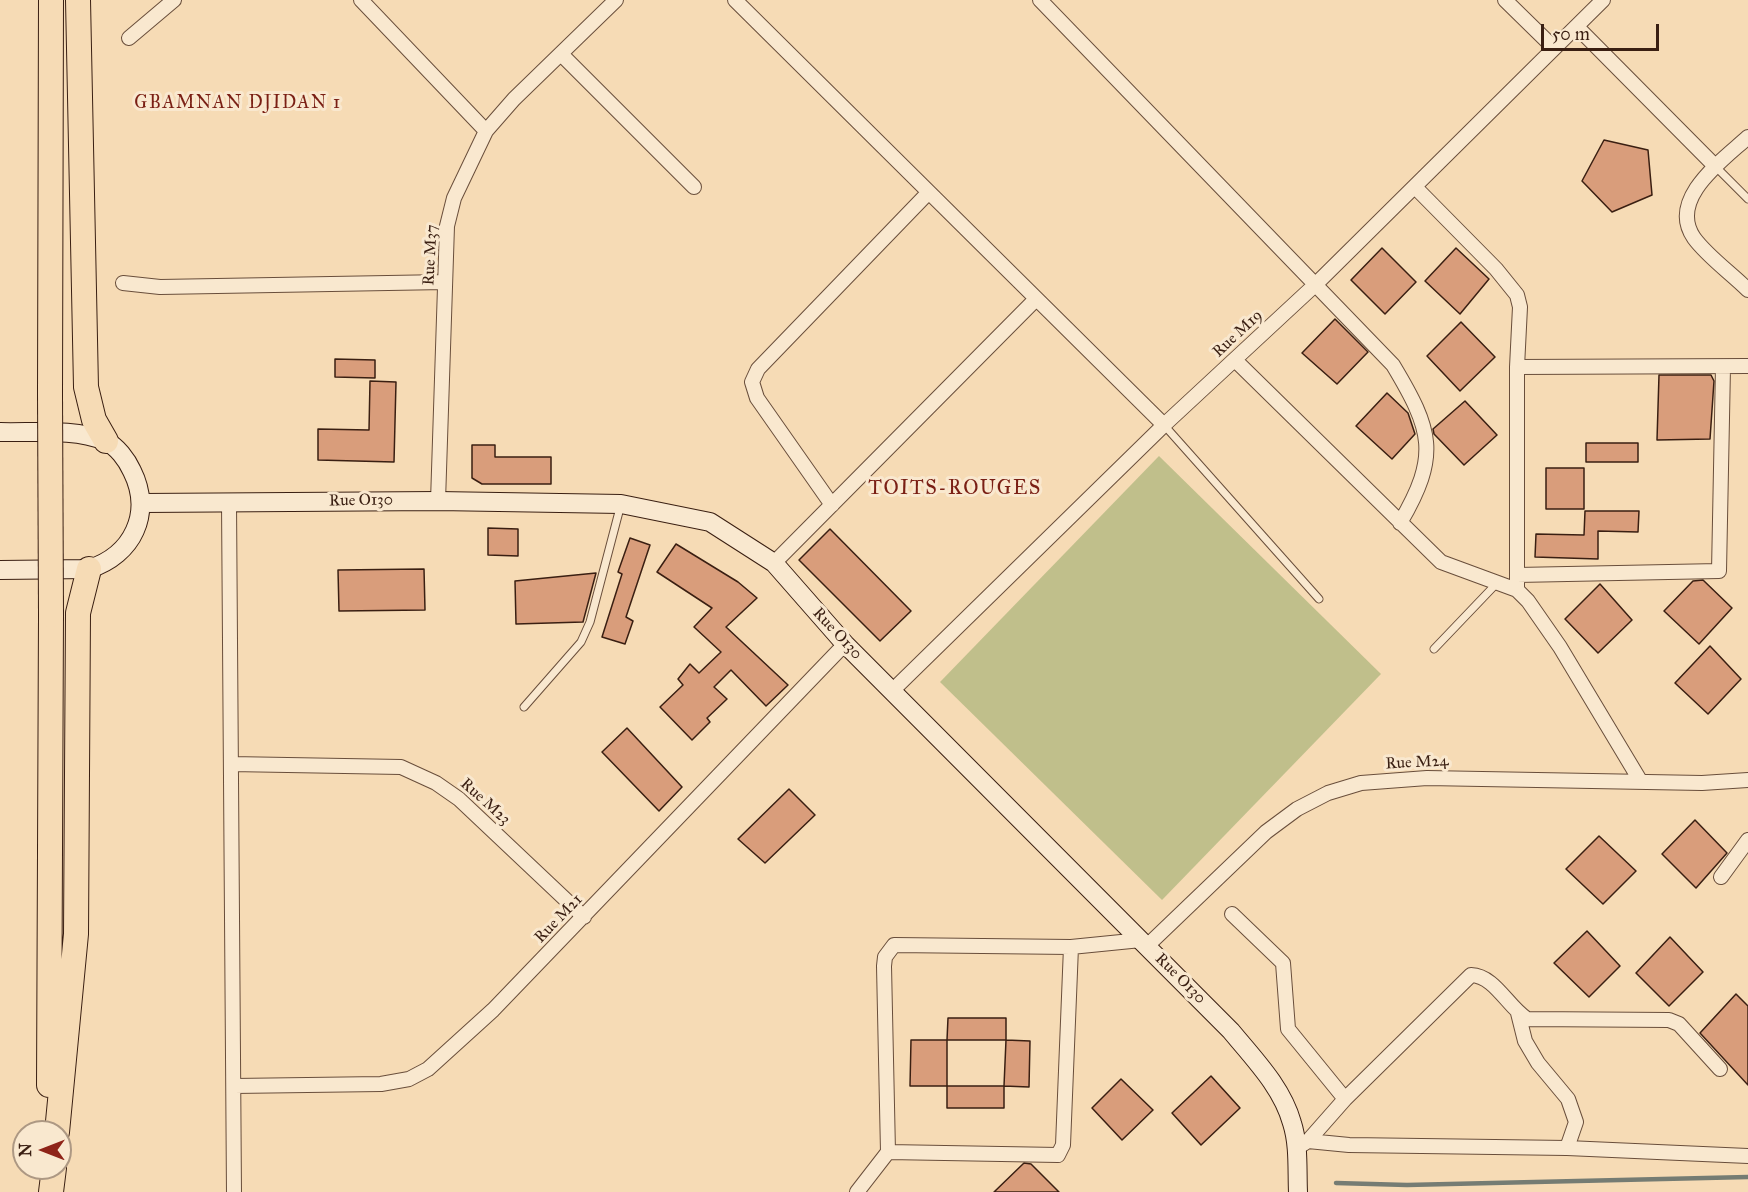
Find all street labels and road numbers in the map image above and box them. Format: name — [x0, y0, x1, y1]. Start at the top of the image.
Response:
street label: Rue M37 — [420, 224, 442, 286]
street label: Rue M19 — [1209, 306, 1267, 362]
street label: Rue O130 — [329, 491, 393, 511]
street label: Rue O130 — [808, 604, 866, 664]
street label: Rue M24 — [1385, 752, 1449, 774]
street label: Rue M23 — [456, 775, 514, 829]
street label: Rue M21 — [531, 891, 587, 947]
street label: Rue O130 — [1151, 950, 1209, 1008]

